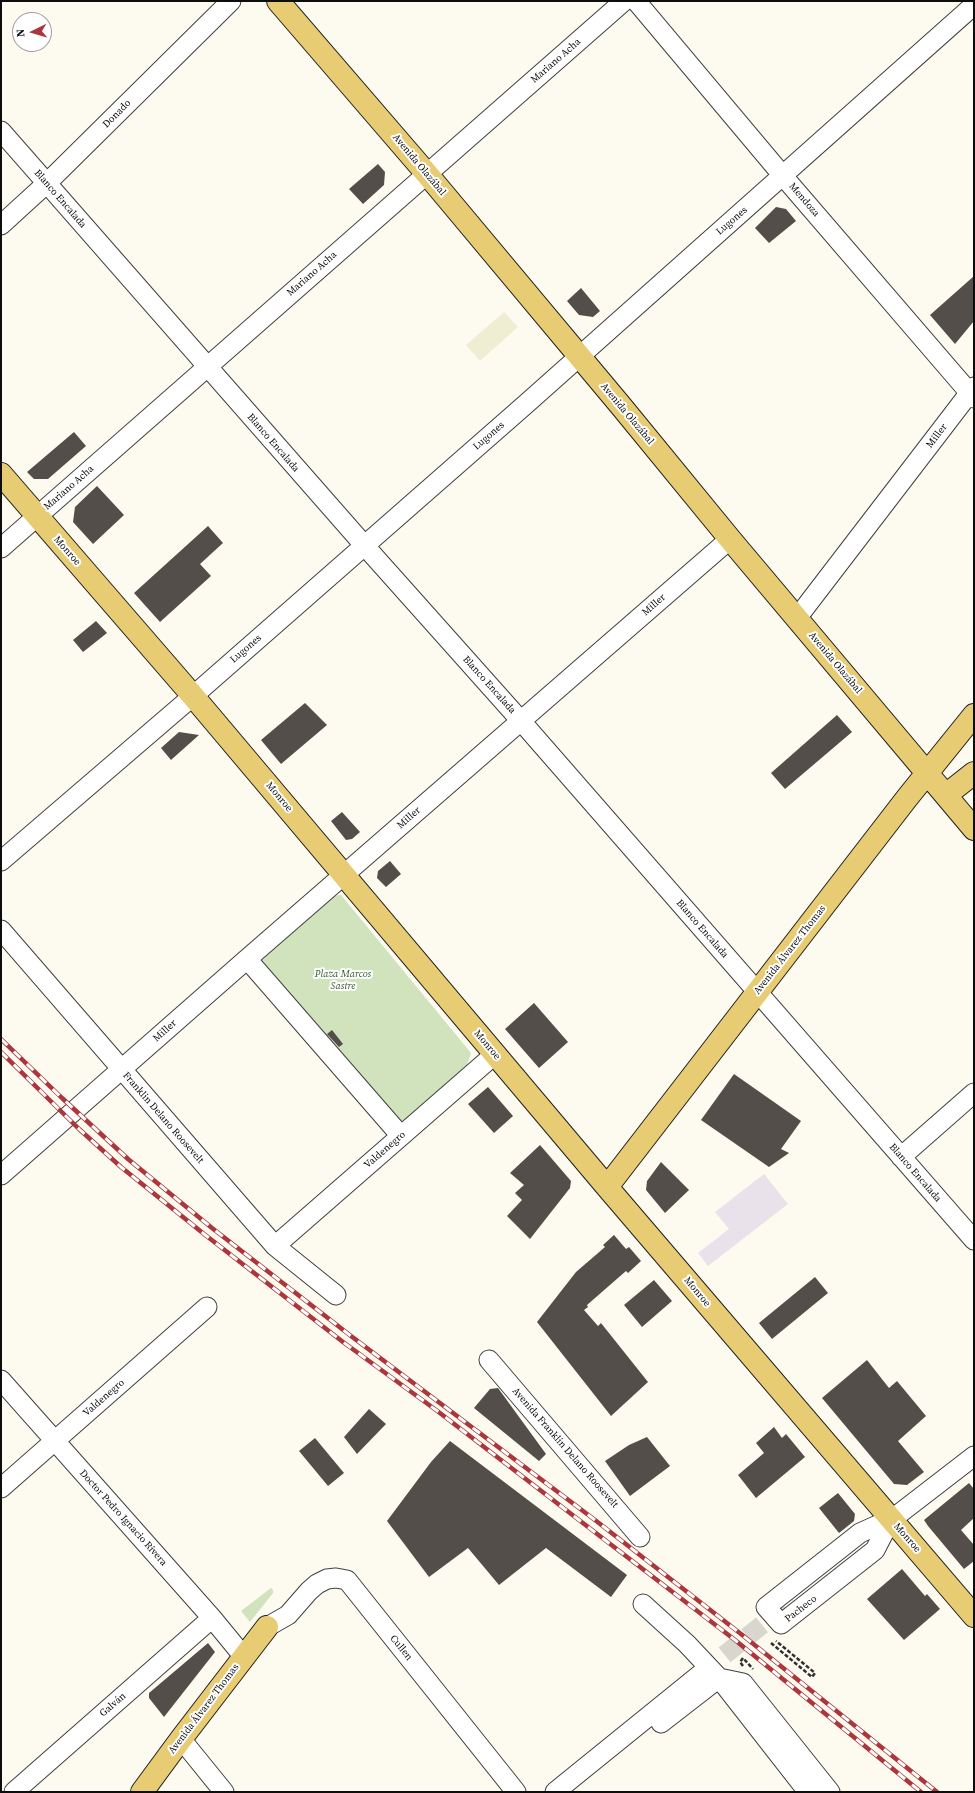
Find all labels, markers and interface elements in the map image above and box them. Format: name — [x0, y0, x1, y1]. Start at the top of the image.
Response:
north arrow — [12, 12, 52, 52]
text: N — [13, 28, 28, 38]
street label: Mariano Acha — [529, 36, 583, 86]
street label: Donado — [100, 97, 134, 131]
street label: Avenida Olazábal — [390, 132, 448, 198]
street label: Blanco Encalada — [31, 167, 89, 231]
street label: Mendoza — [786, 181, 822, 219]
street label: Lugones — [714, 204, 750, 238]
street label: Mariano Acha — [285, 249, 339, 299]
street label: Avenida Olazábal — [598, 381, 656, 447]
street label: Blanco Encalada — [244, 411, 302, 475]
street label: Lugones — [471, 419, 507, 453]
street label: Miller — [924, 421, 950, 451]
street label: Mariano Acha — [42, 463, 96, 513]
street label: Monroe — [51, 534, 83, 568]
street label: Miller — [640, 592, 668, 618]
street label: Avenida Olazábal — [806, 630, 864, 696]
street label: Lugones — [228, 632, 264, 666]
street label: Blanco Encalada — [460, 654, 518, 716]
street label: Monroe — [263, 780, 295, 814]
street label: Miller — [395, 805, 423, 831]
street label: Blanco Encalada — [673, 897, 731, 961]
street label: Avenida Álvarez Thomas — [752, 903, 828, 997]
park label: Plaza Marcos Sastre — [315, 968, 371, 992]
street label: Miller — [151, 1017, 179, 1045]
street label: Monroe — [471, 1028, 503, 1062]
street label: Franklin Delano Roosevelt — [120, 1070, 206, 1166]
street label: Valdenegro — [362, 1129, 408, 1171]
street label: Blanco Encalada — [886, 1141, 944, 1205]
street label: Monroe — [681, 1275, 713, 1309]
street label: Valdenegro — [81, 1377, 127, 1419]
street label: Avenida Franklin Delano Roosevelt — [510, 1385, 620, 1511]
street label: Doctor Pedro Ignacio Rivera — [77, 1467, 169, 1569]
street label: Monroe — [891, 1521, 923, 1555]
street label: Pacheco — [783, 1593, 819, 1625]
street label: Cullen — [387, 1633, 415, 1663]
street label: Avenida Álvarez Thomas — [166, 1662, 242, 1756]
street label: Galván — [97, 1690, 129, 1720]

